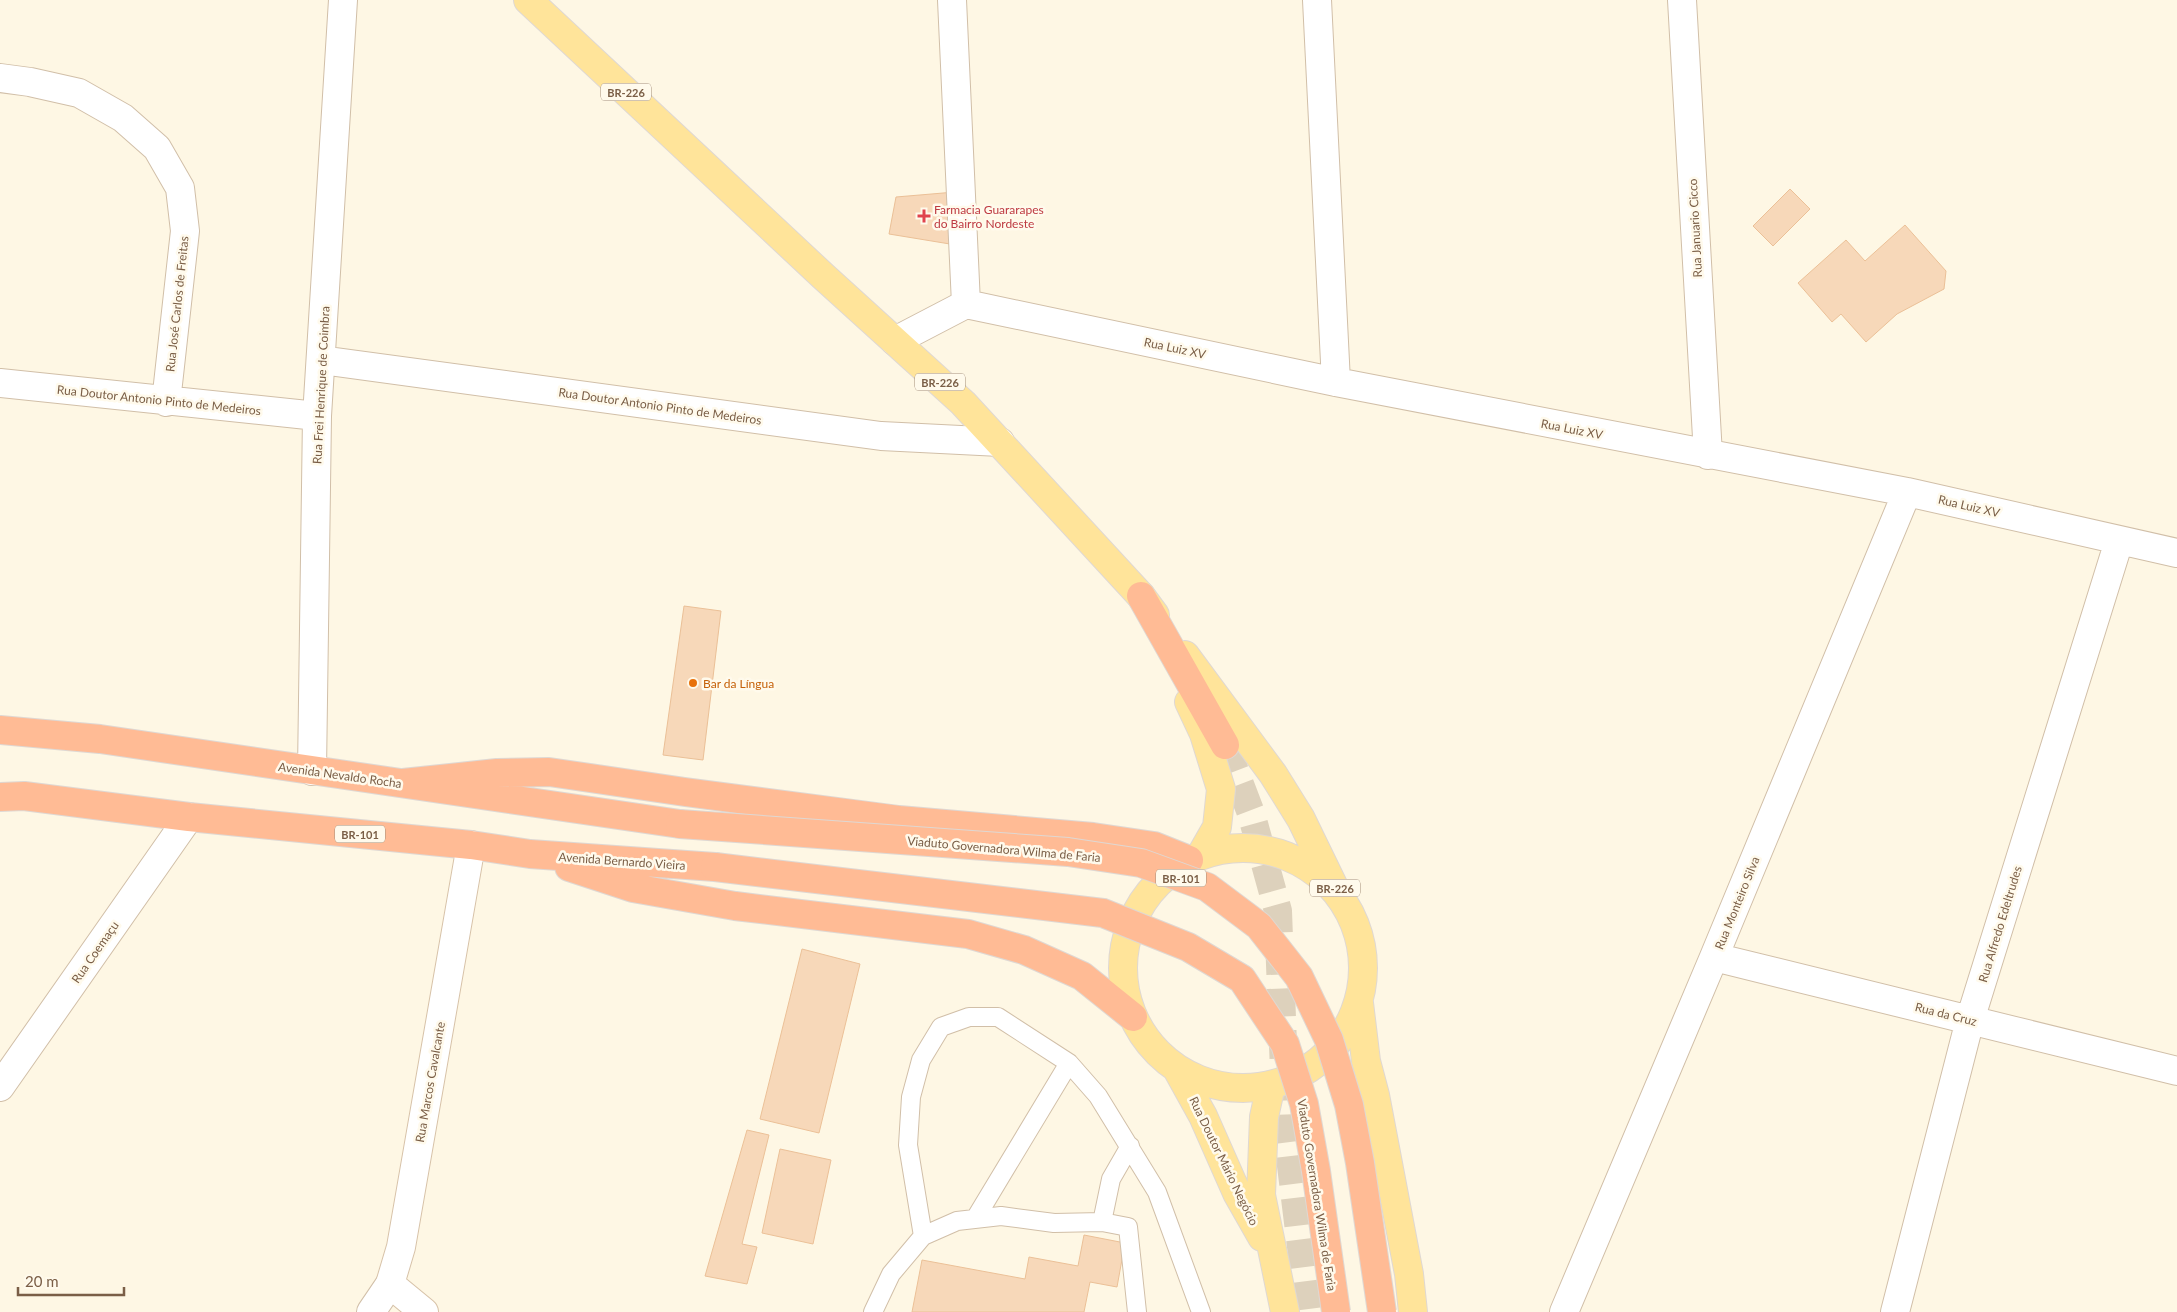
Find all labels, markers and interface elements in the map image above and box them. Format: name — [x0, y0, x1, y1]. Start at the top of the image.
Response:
road number: BR-226 — [601, 84, 651, 100]
street label: Rua Januario Cicco — [1685, 178, 1705, 278]
place label: Farmacia Guararapes do Bairro Nordeste — [934, 202, 1044, 231]
marker: Farmacia Guararapes do Bairro Nordeste — [918, 210, 930, 222]
street label: Rua José Carlos de Freitas — [162, 235, 192, 373]
street label: Rua Frei Henrique de Coimbra — [309, 306, 333, 464]
street label: Rua Luiz XV — [1143, 334, 1208, 362]
road number: BR-226 — [915, 374, 965, 391]
street label: Rua Doutor Antonio Pinto de Medeiros — [56, 382, 262, 418]
street label: Rua Doutor Antonio Pinto de Medeiros — [557, 384, 763, 428]
street label: Rua Luiz XV — [1540, 416, 1605, 443]
street label: Rua Luiz XV — [1937, 492, 2002, 521]
place label: Bar da Língua — [703, 676, 774, 691]
marker: Bar da Língua — [687, 677, 699, 689]
street label: Avenida Nevaldo Rocha — [277, 759, 403, 791]
road number: BR-101 — [335, 826, 385, 842]
street label: Viaduto Governadora Wilma de Faria — [907, 833, 1101, 865]
street label: Avenida Bernardo Vieira — [558, 849, 686, 873]
street label: Rua Monteiro Silva — [1711, 854, 1763, 952]
street label: Rua Alfredo Edeltrudes — [1975, 864, 2025, 984]
road number: BR-101 — [1156, 870, 1206, 886]
road number: BR-226 — [1310, 880, 1360, 896]
street label: Rua Coemaçu — [68, 918, 122, 986]
street label: Rua da Cruz — [1914, 999, 1979, 1029]
street label: Rua Marcos Cavalcante — [412, 1020, 448, 1144]
street label: Rua Doutor Mário Negócio — [1186, 1094, 1262, 1228]
street label: Viaduto Governadora Wilma de Faria — [1294, 1098, 1340, 1292]
scale bar — [18, 1264, 124, 1296]
text: 20 m — [25, 1272, 59, 1290]

